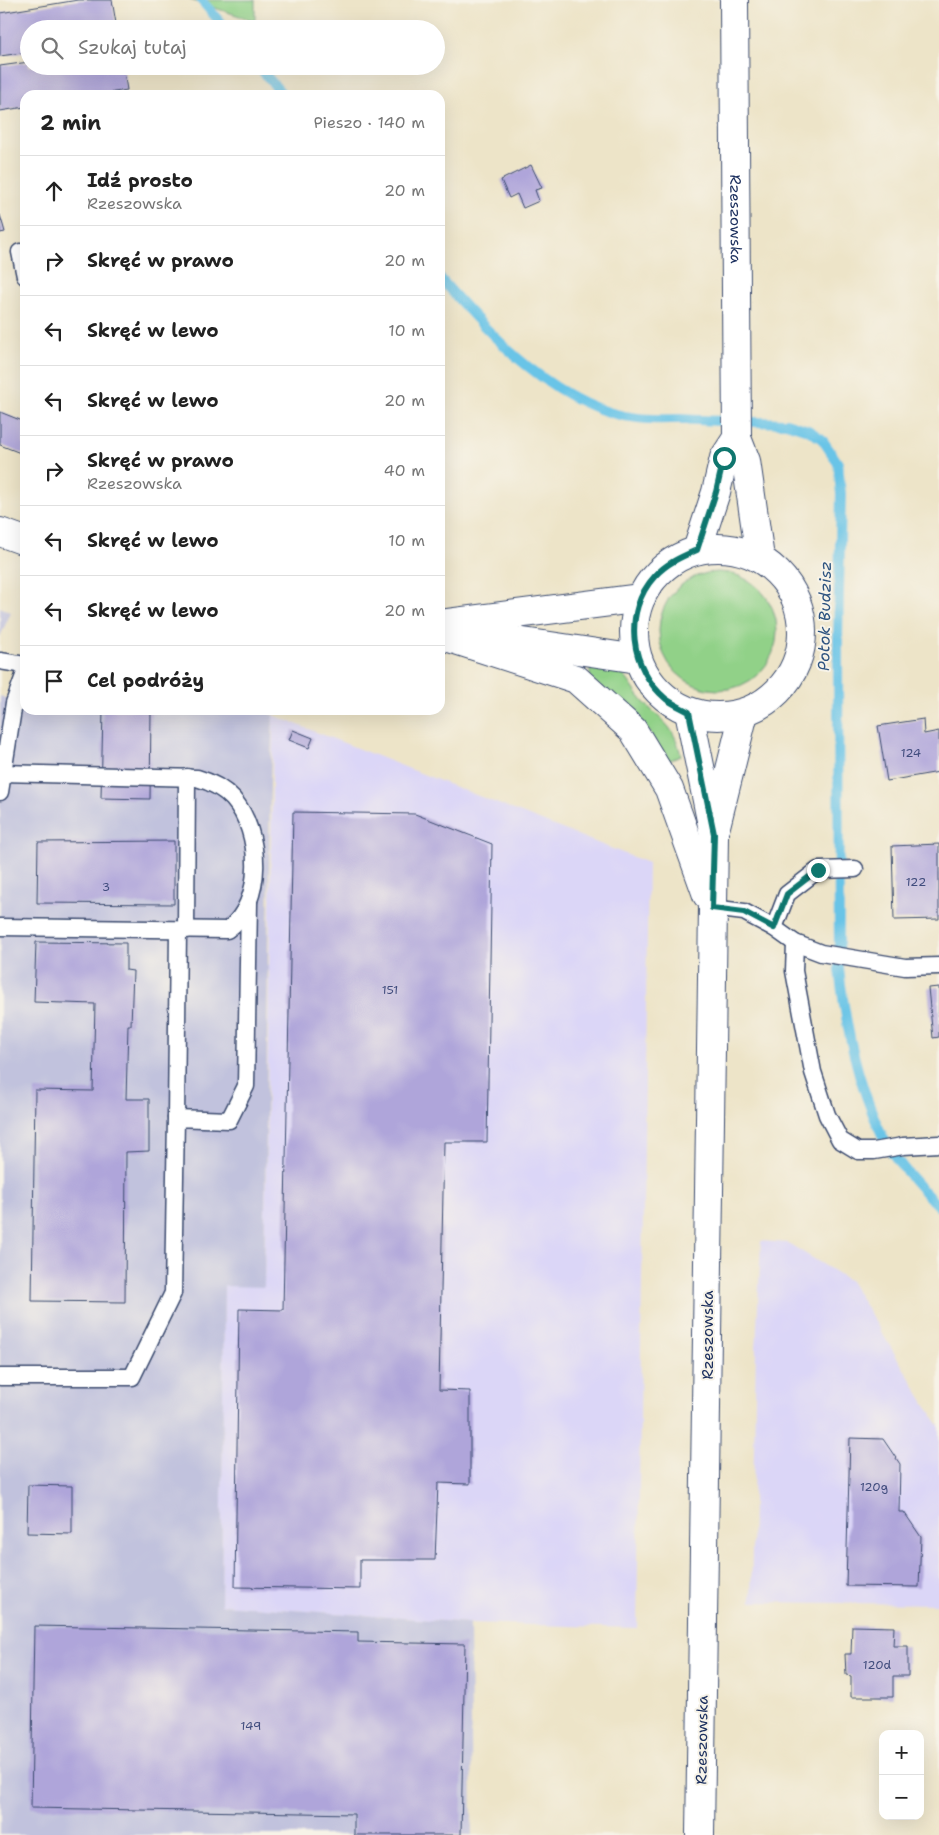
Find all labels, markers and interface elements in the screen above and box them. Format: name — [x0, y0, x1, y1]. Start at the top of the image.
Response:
search box — [20, 20, 445, 75]
icon: search — [38, 34, 66, 62]
text: Szukaj tutaj — [78, 35, 187, 60]
text: 2 min — [40, 109, 101, 137]
text: Pieszo · 140 m — [313, 112, 425, 133]
text: Idź prosto — [87, 168, 193, 193]
street label: Rzeszowska — [725, 174, 746, 264]
icon: ahead — [40, 177, 68, 205]
text: 20 m — [384, 180, 425, 201]
text: Rzeszowska — [87, 193, 182, 214]
icon: right — [40, 247, 68, 275]
text: Skręć w prawo — [87, 248, 234, 273]
text: 20 m — [384, 250, 425, 271]
icon: left — [40, 317, 68, 345]
text: Skręć w lewo — [87, 318, 219, 343]
text: 10 m — [388, 320, 425, 341]
icon: left — [40, 387, 68, 415]
text: Skręć w lewo — [87, 388, 219, 413]
text: 20 m — [384, 390, 425, 411]
route start — [713, 447, 736, 470]
text: Skręć w prawo — [87, 448, 234, 473]
icon: right — [40, 457, 68, 485]
text: 40 m — [383, 460, 425, 481]
text: Rzeszowska — [87, 473, 182, 494]
icon: left — [40, 527, 68, 555]
text: Skręć w lewo — [87, 528, 219, 553]
text: 10 m — [388, 530, 425, 551]
water label: Potok Budzisz — [813, 561, 836, 671]
icon: left — [40, 597, 68, 625]
text: Skręć w lewo — [87, 598, 219, 623]
text: 20 m — [384, 600, 425, 621]
icon: arrive — [40, 667, 68, 695]
text: Cel podróży — [87, 668, 204, 693]
house number: 124 — [901, 745, 921, 761]
route end — [807, 859, 830, 882]
house number: 122 — [906, 874, 926, 890]
house number: 3 — [102, 879, 110, 895]
house number: 151 — [382, 982, 398, 998]
street label: Rzeszowska — [698, 1290, 718, 1380]
house number: 120g — [860, 1479, 888, 1495]
house number: 120d — [863, 1657, 892, 1673]
street label: Rzeszowska — [691, 1695, 713, 1785]
house number: 149 — [241, 1718, 261, 1734]
map controls — [879, 1730, 924, 1820]
button: + — [879, 1730, 924, 1775]
button: − — [879, 1775, 924, 1820]

